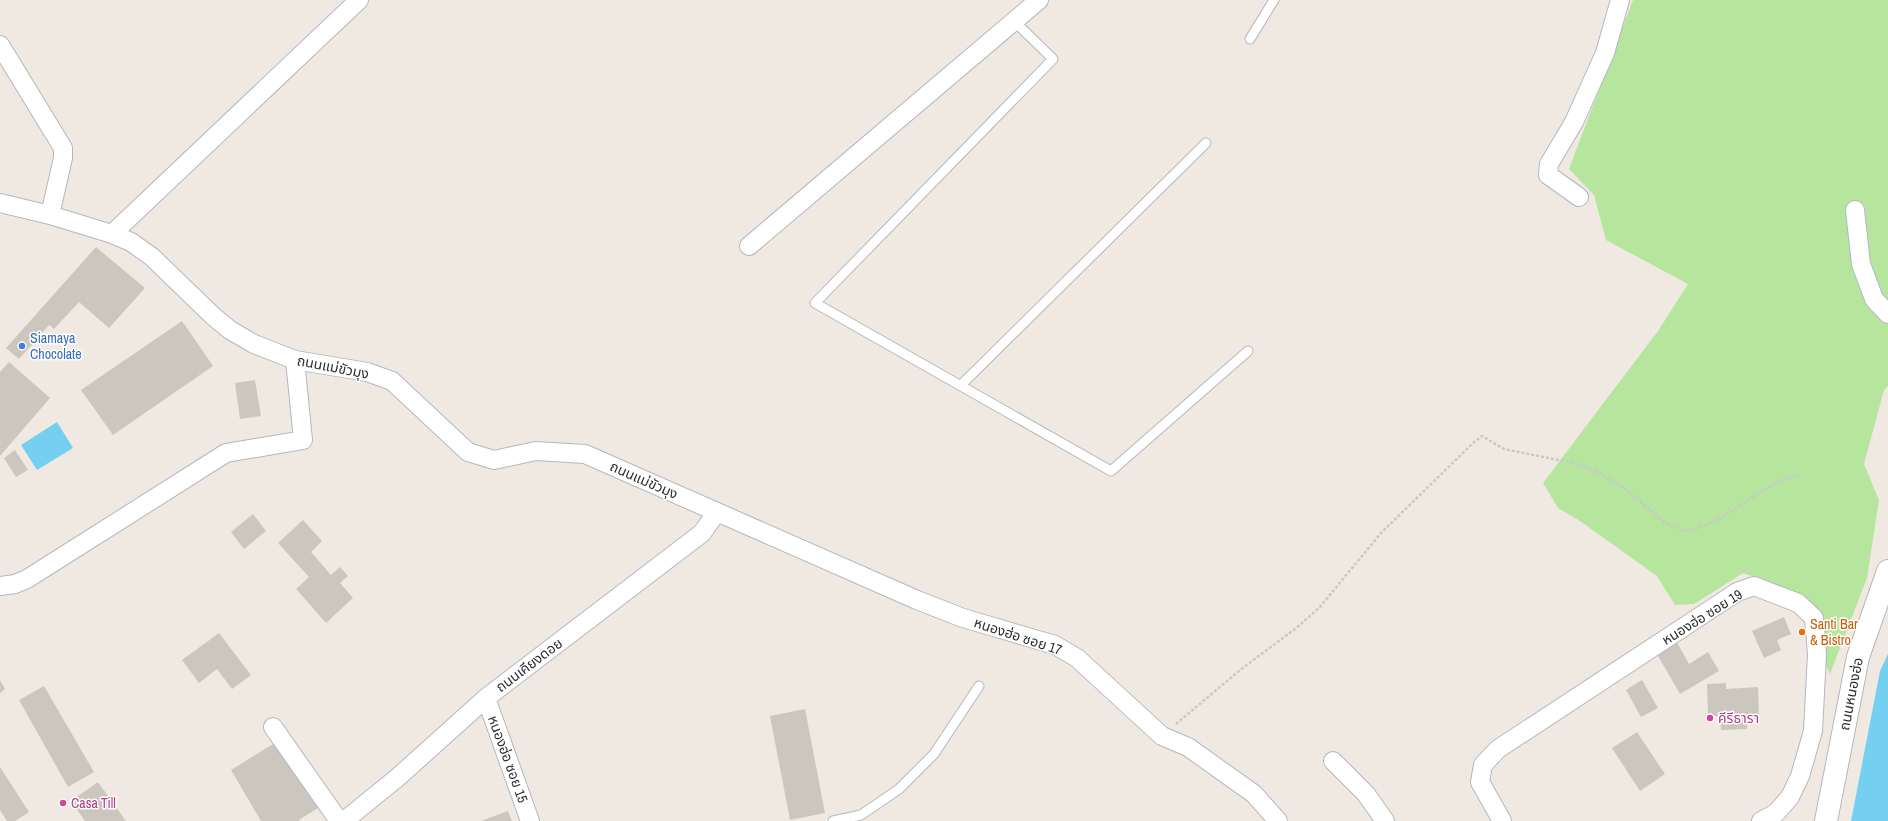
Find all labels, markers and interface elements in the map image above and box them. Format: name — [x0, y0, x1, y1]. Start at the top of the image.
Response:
place label: Siamaya Chocolate — [30, 329, 82, 363]
marker: Siamaya Chocolate — [17, 341, 27, 351]
street label: ถนนแม่ขัวมุง — [296, 351, 370, 383]
street label: ถนนแม่ขัวมุง — [607, 457, 681, 503]
street label: หนองฮ่อ ซอย 19 — [1658, 585, 1746, 649]
street label: หนองฮ่อ ซอย 17 — [972, 613, 1064, 659]
place label: Santi Bar & Bistro — [1810, 615, 1858, 649]
marker: Santi Bar & Bistro — [1797, 627, 1807, 637]
street label: ถนนเคียงดอย — [492, 634, 566, 696]
street label: ถนนหนองฮ่อ — [1835, 656, 1867, 732]
place label: คีรีธารา — [1718, 709, 1759, 727]
street label: หนองฮ่อ ซอย 15 — [484, 713, 532, 805]
marker: คีรีธารา — [1705, 713, 1715, 723]
place label: Casa Till — [71, 794, 116, 812]
marker: Casa Till — [58, 798, 68, 808]

